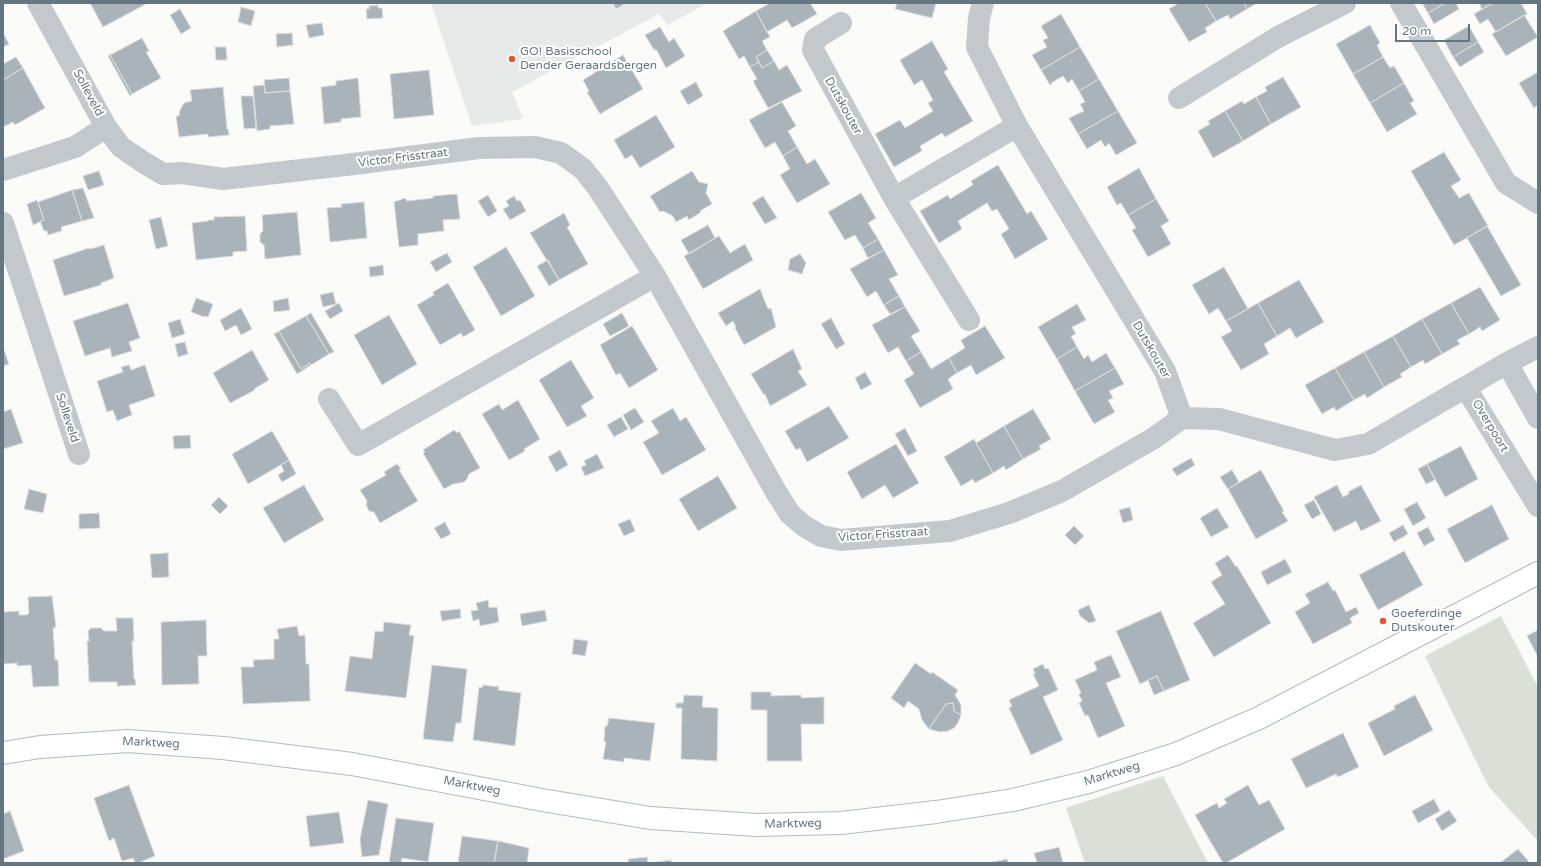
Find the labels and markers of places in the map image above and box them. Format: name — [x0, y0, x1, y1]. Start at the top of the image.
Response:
place label: GO! Basisschool Dender Geraardsbergen — [520, 45, 657, 73]
marker: GO! Basisschool Dender Geraardsbergen — [507, 54, 517, 64]
place label: Goeferdinge Dutskouter — [1391, 607, 1462, 635]
marker: Goeferdinge Dutskouter — [1378, 616, 1388, 626]

